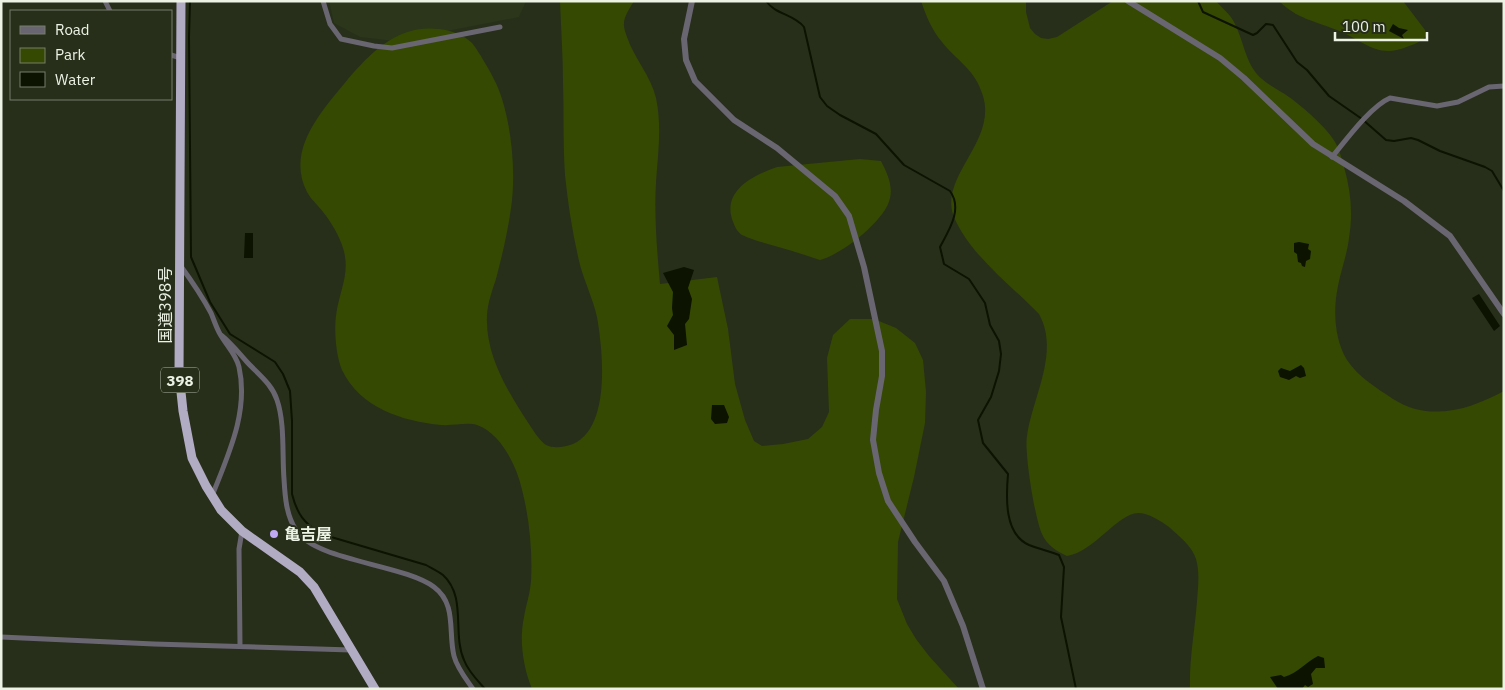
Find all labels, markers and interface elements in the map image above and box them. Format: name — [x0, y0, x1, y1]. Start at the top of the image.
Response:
legend — [10, 10, 172, 100]
scale bar — [1335, 10, 1428, 42]
text: 100 m — [1342, 17, 1386, 36]
text: Road — [55, 20, 90, 39]
text: Park — [55, 45, 85, 64]
text: Water — [55, 70, 96, 89]
street label: 国道398号 — [155, 267, 175, 343]
road number: 398 — [161, 368, 199, 392]
place label: 亀吉屋 — [284, 524, 332, 544]
marker: 亀吉屋 — [268, 528, 280, 540]

